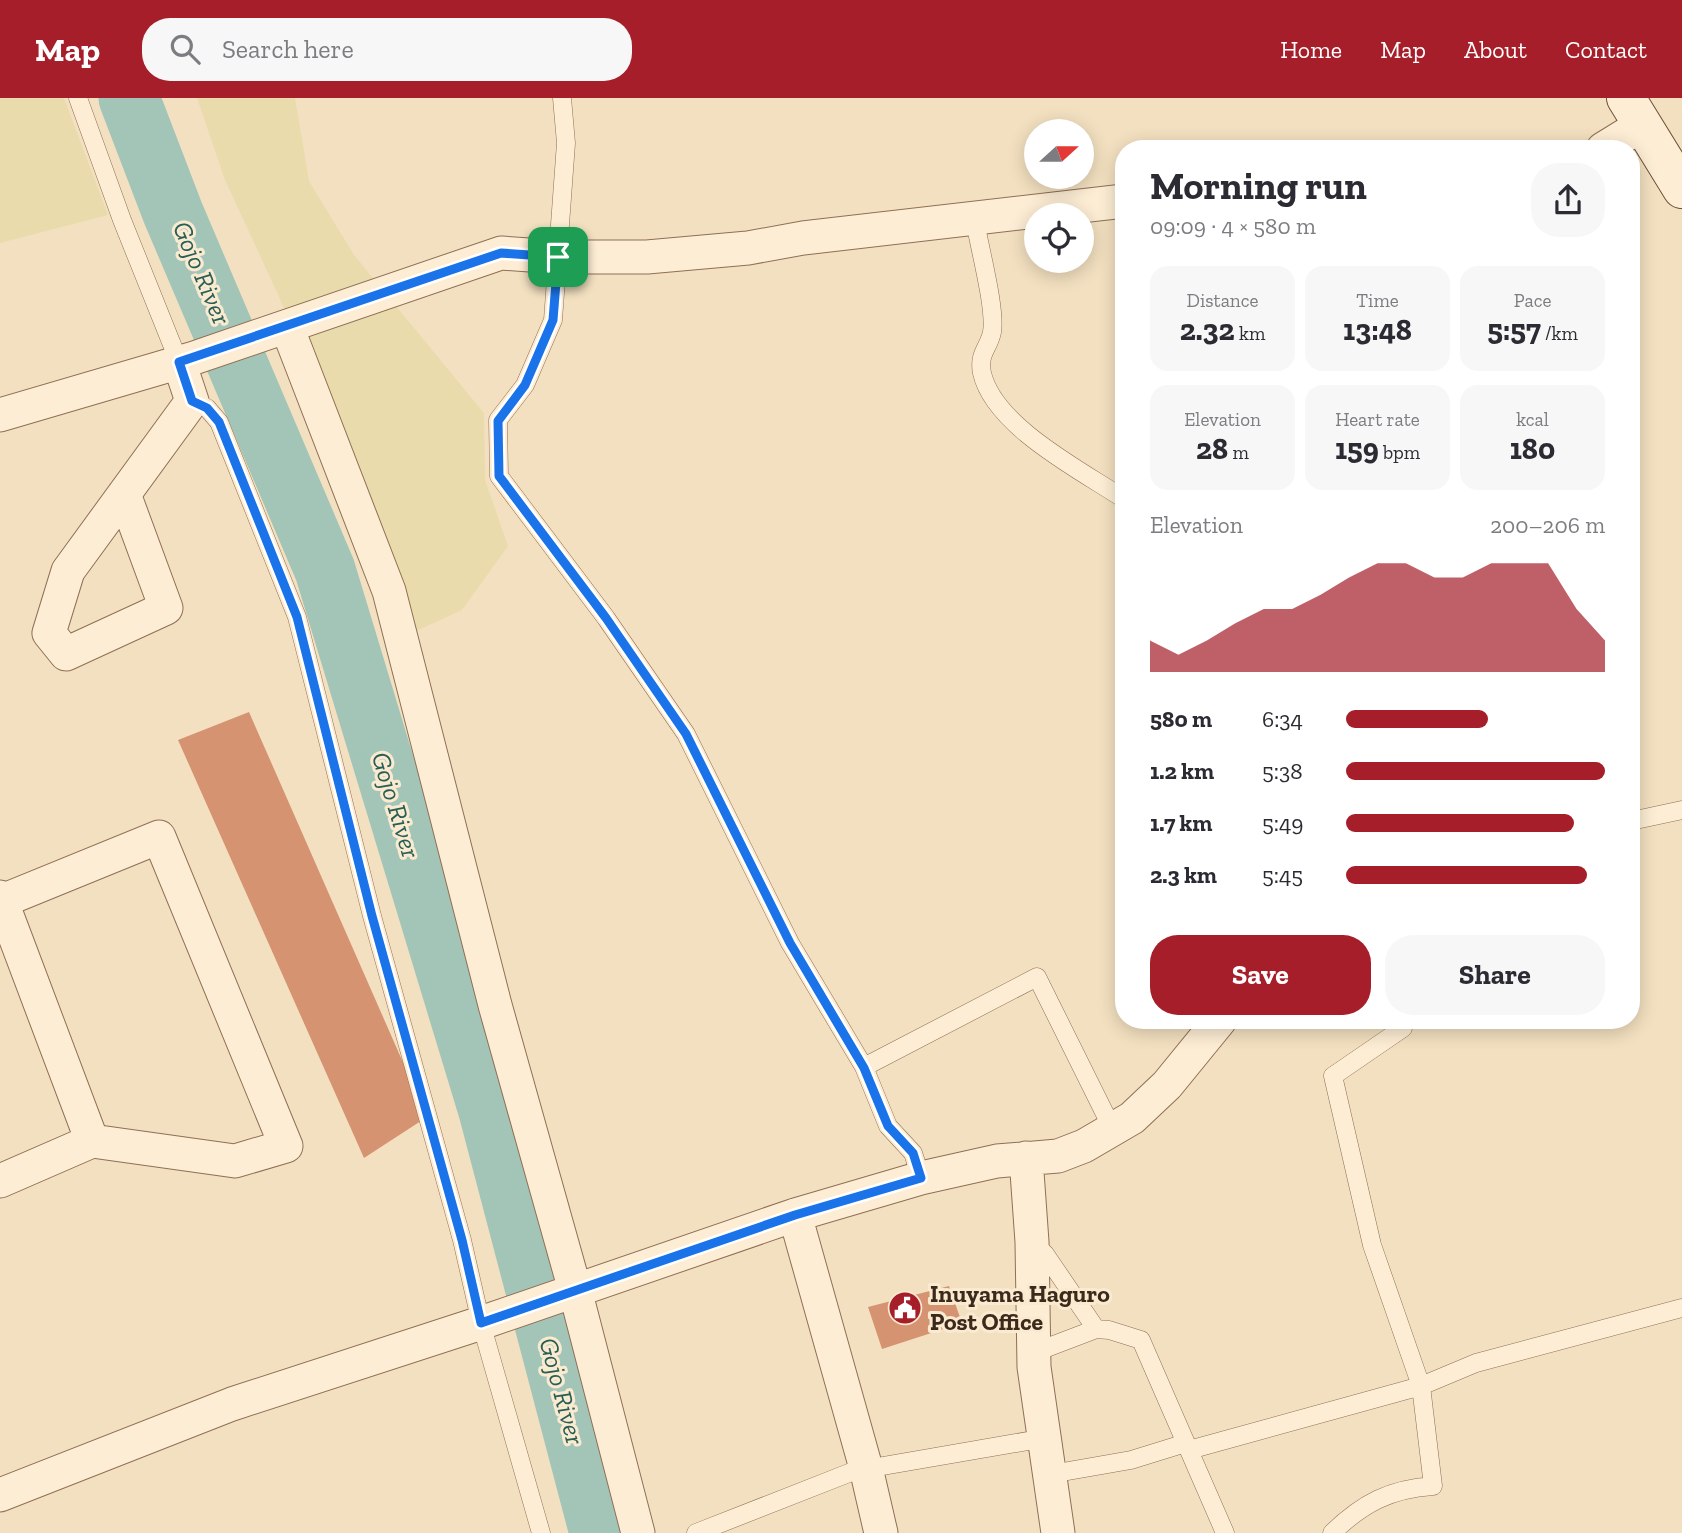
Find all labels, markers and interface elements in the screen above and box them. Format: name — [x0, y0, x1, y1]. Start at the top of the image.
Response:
search box — [142, 18, 632, 81]
text: Map — [35, 30, 100, 69]
icon: search — [166, 30, 204, 68]
text: Search here — [222, 33, 354, 65]
text: Home — [1280, 35, 1342, 64]
text: Map — [1380, 35, 1426, 64]
text: About — [1464, 35, 1527, 64]
text: Contact — [1565, 35, 1647, 64]
north arrow — [1024, 119, 1094, 189]
map controls — [1024, 119, 1094, 273]
text: Morning run — [1150, 163, 1367, 209]
button: share — [1531, 163, 1605, 237]
button: locate — [1024, 203, 1094, 273]
text: 09:09 · 4 × 580 m — [1150, 212, 1316, 240]
water label: Gojo River — [166, 217, 238, 330]
pin — [528, 227, 588, 287]
icon: arrive — [539, 238, 577, 276]
text: Distance — [1187, 289, 1258, 312]
text: Time — [1356, 289, 1399, 312]
text: Pace — [1514, 289, 1551, 312]
text: 2.32 — [1180, 312, 1235, 348]
text: 13:48 — [1343, 312, 1412, 348]
text: 5:57 — [1487, 312, 1541, 348]
text: km — [1235, 322, 1265, 345]
text: /km — [1541, 322, 1578, 345]
text: Elevation — [1184, 408, 1261, 431]
text: Heart rate — [1335, 408, 1420, 431]
text: kcal — [1516, 408, 1549, 431]
text: 28 — [1196, 431, 1228, 467]
text: 159 — [1335, 431, 1379, 467]
text: 180 — [1510, 431, 1555, 467]
text: m — [1228, 441, 1249, 464]
text: bpm — [1379, 441, 1420, 464]
text: Elevation — [1150, 511, 1243, 539]
text: 200–206 m — [1490, 511, 1605, 539]
text: 580 m — [1150, 705, 1212, 733]
text: 6:34 — [1262, 705, 1303, 733]
water label: Gojo River — [365, 748, 427, 862]
text: 1.2 km — [1150, 757, 1214, 785]
text: 5:38 — [1262, 757, 1303, 785]
text: 1.7 km — [1150, 809, 1212, 837]
text: 5:49 — [1262, 809, 1304, 837]
text: 2.3 km — [1150, 861, 1217, 889]
text: 5:45 — [1262, 861, 1303, 889]
button: Save — [1150, 935, 1371, 1015]
button: Share — [1385, 935, 1605, 1015]
place label: Inuyama Haguro Post Office — [930, 1279, 1110, 1336]
public building icon: Inuyama Haguro Post Office — [886, 1289, 924, 1327]
water label: Gojo River — [532, 1334, 592, 1448]

